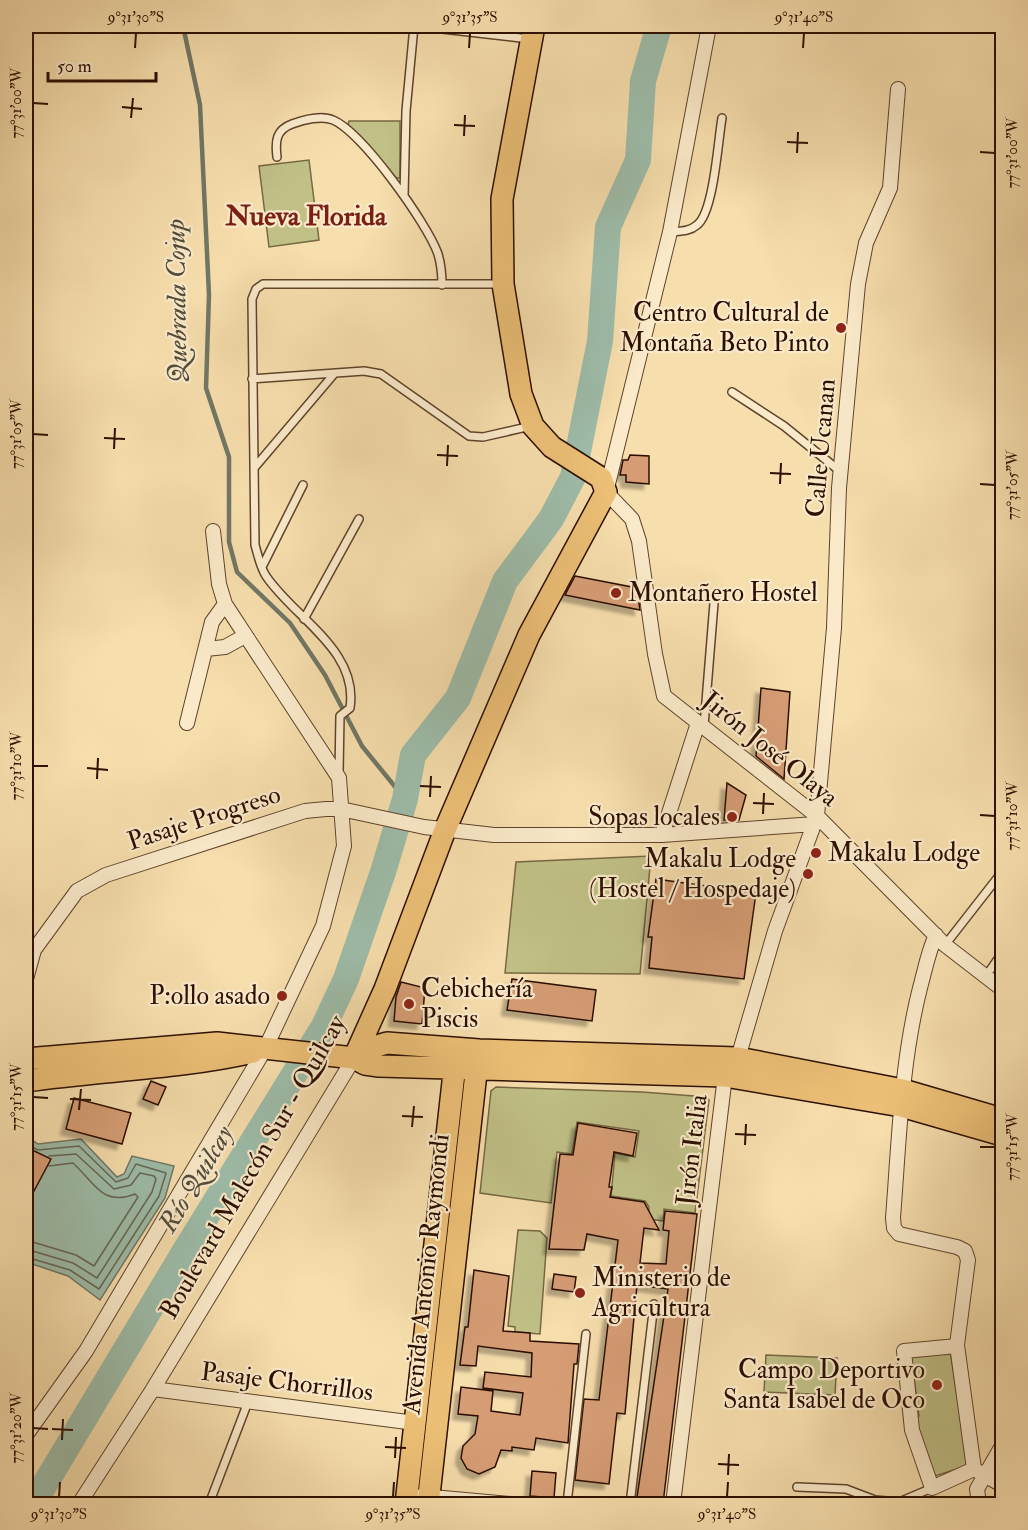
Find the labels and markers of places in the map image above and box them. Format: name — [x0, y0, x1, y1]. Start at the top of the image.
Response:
place label: Centro Cultural de Montaña Beto Pinto — [620, 297, 829, 359]
marker: Centro Cultural de Montaña Beto Pinto — [834, 321, 848, 335]
place label: Montañero Hostel — [628, 577, 818, 609]
marker: Montañero Hostel — [609, 586, 623, 600]
place label: Sopas locales — [588, 801, 720, 834]
marker: Sopas locales — [725, 810, 739, 824]
place label: Makalu Lodge — [828, 837, 980, 869]
place label: Makalu Lodge (Hostel / Hospedaje) — [589, 843, 796, 906]
marker: Makalu Lodge — [809, 846, 823, 860]
marker: Makalu Lodge (Hostel / Hospedaje) — [801, 867, 815, 881]
place label: Cebichería Piscis — [421, 973, 533, 1035]
place label: P:ollo asado — [149, 980, 270, 1012]
marker: P:ollo asado — [275, 989, 289, 1003]
marker: Cebichería Piscis — [402, 997, 416, 1011]
place label: Ministerio de Agricultura — [591, 1262, 731, 1324]
marker: Ministerio de Agricultura — [573, 1286, 587, 1300]
place label: Campo Deportivo Santa Isabel de Oco — [723, 1354, 925, 1416]
marker: Campo Deportivo Santa Isabel de Oco — [930, 1378, 944, 1392]

